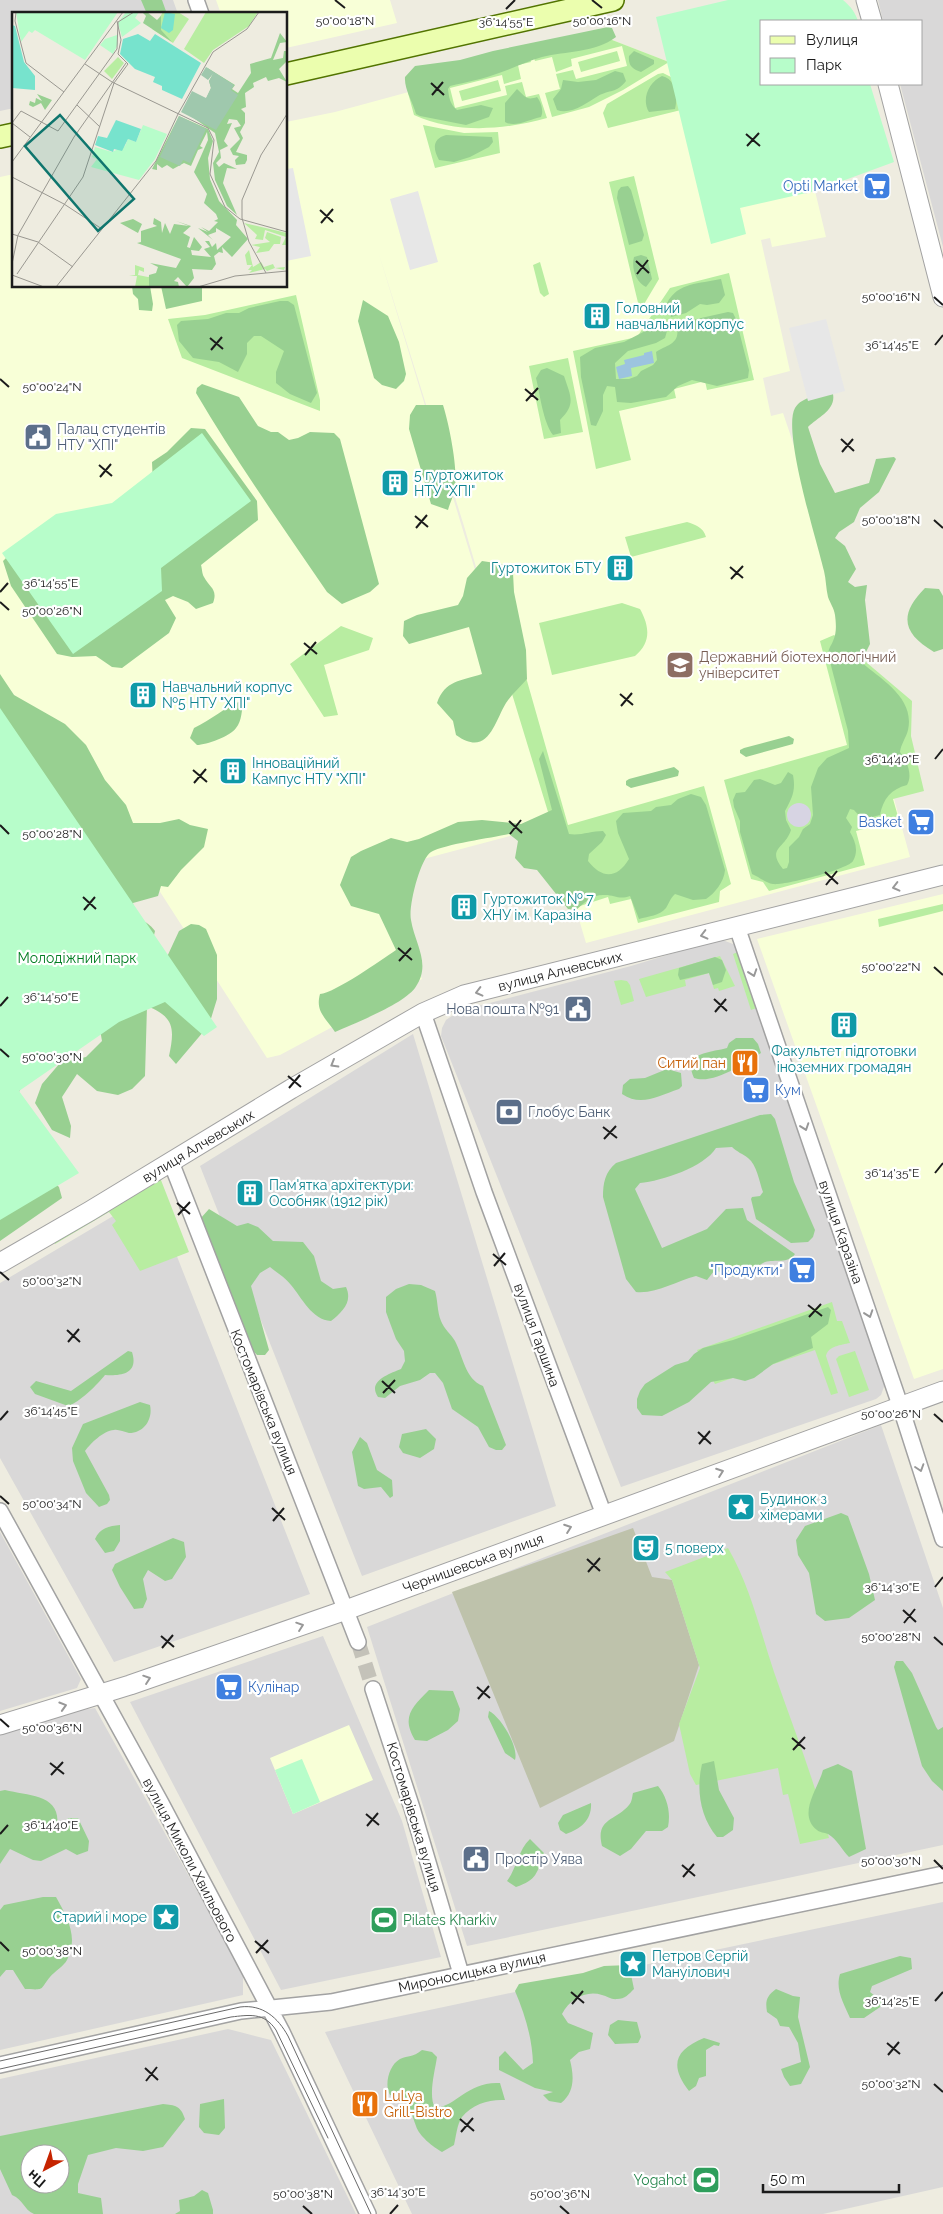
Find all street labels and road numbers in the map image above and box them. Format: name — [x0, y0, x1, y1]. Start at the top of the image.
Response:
street label: вулиця Алчевських — [496, 948, 624, 994]
street label: вулиця Алчевських — [139, 1106, 257, 1186]
street label: вулиця Каразіна — [816, 1178, 866, 1286]
street label: вулиця Гаршина — [511, 1281, 563, 1389]
street label: Костомарівська вулиця — [227, 1327, 301, 1477]
street label: Чернишевська вулиця — [400, 1530, 546, 1596]
street label: Костомарівська вулиця — [384, 1740, 444, 1894]
street label: вулиця Миколи Хвильового — [140, 1775, 240, 1945]
street label: Мироносицька вулиця — [397, 1949, 547, 1995]

